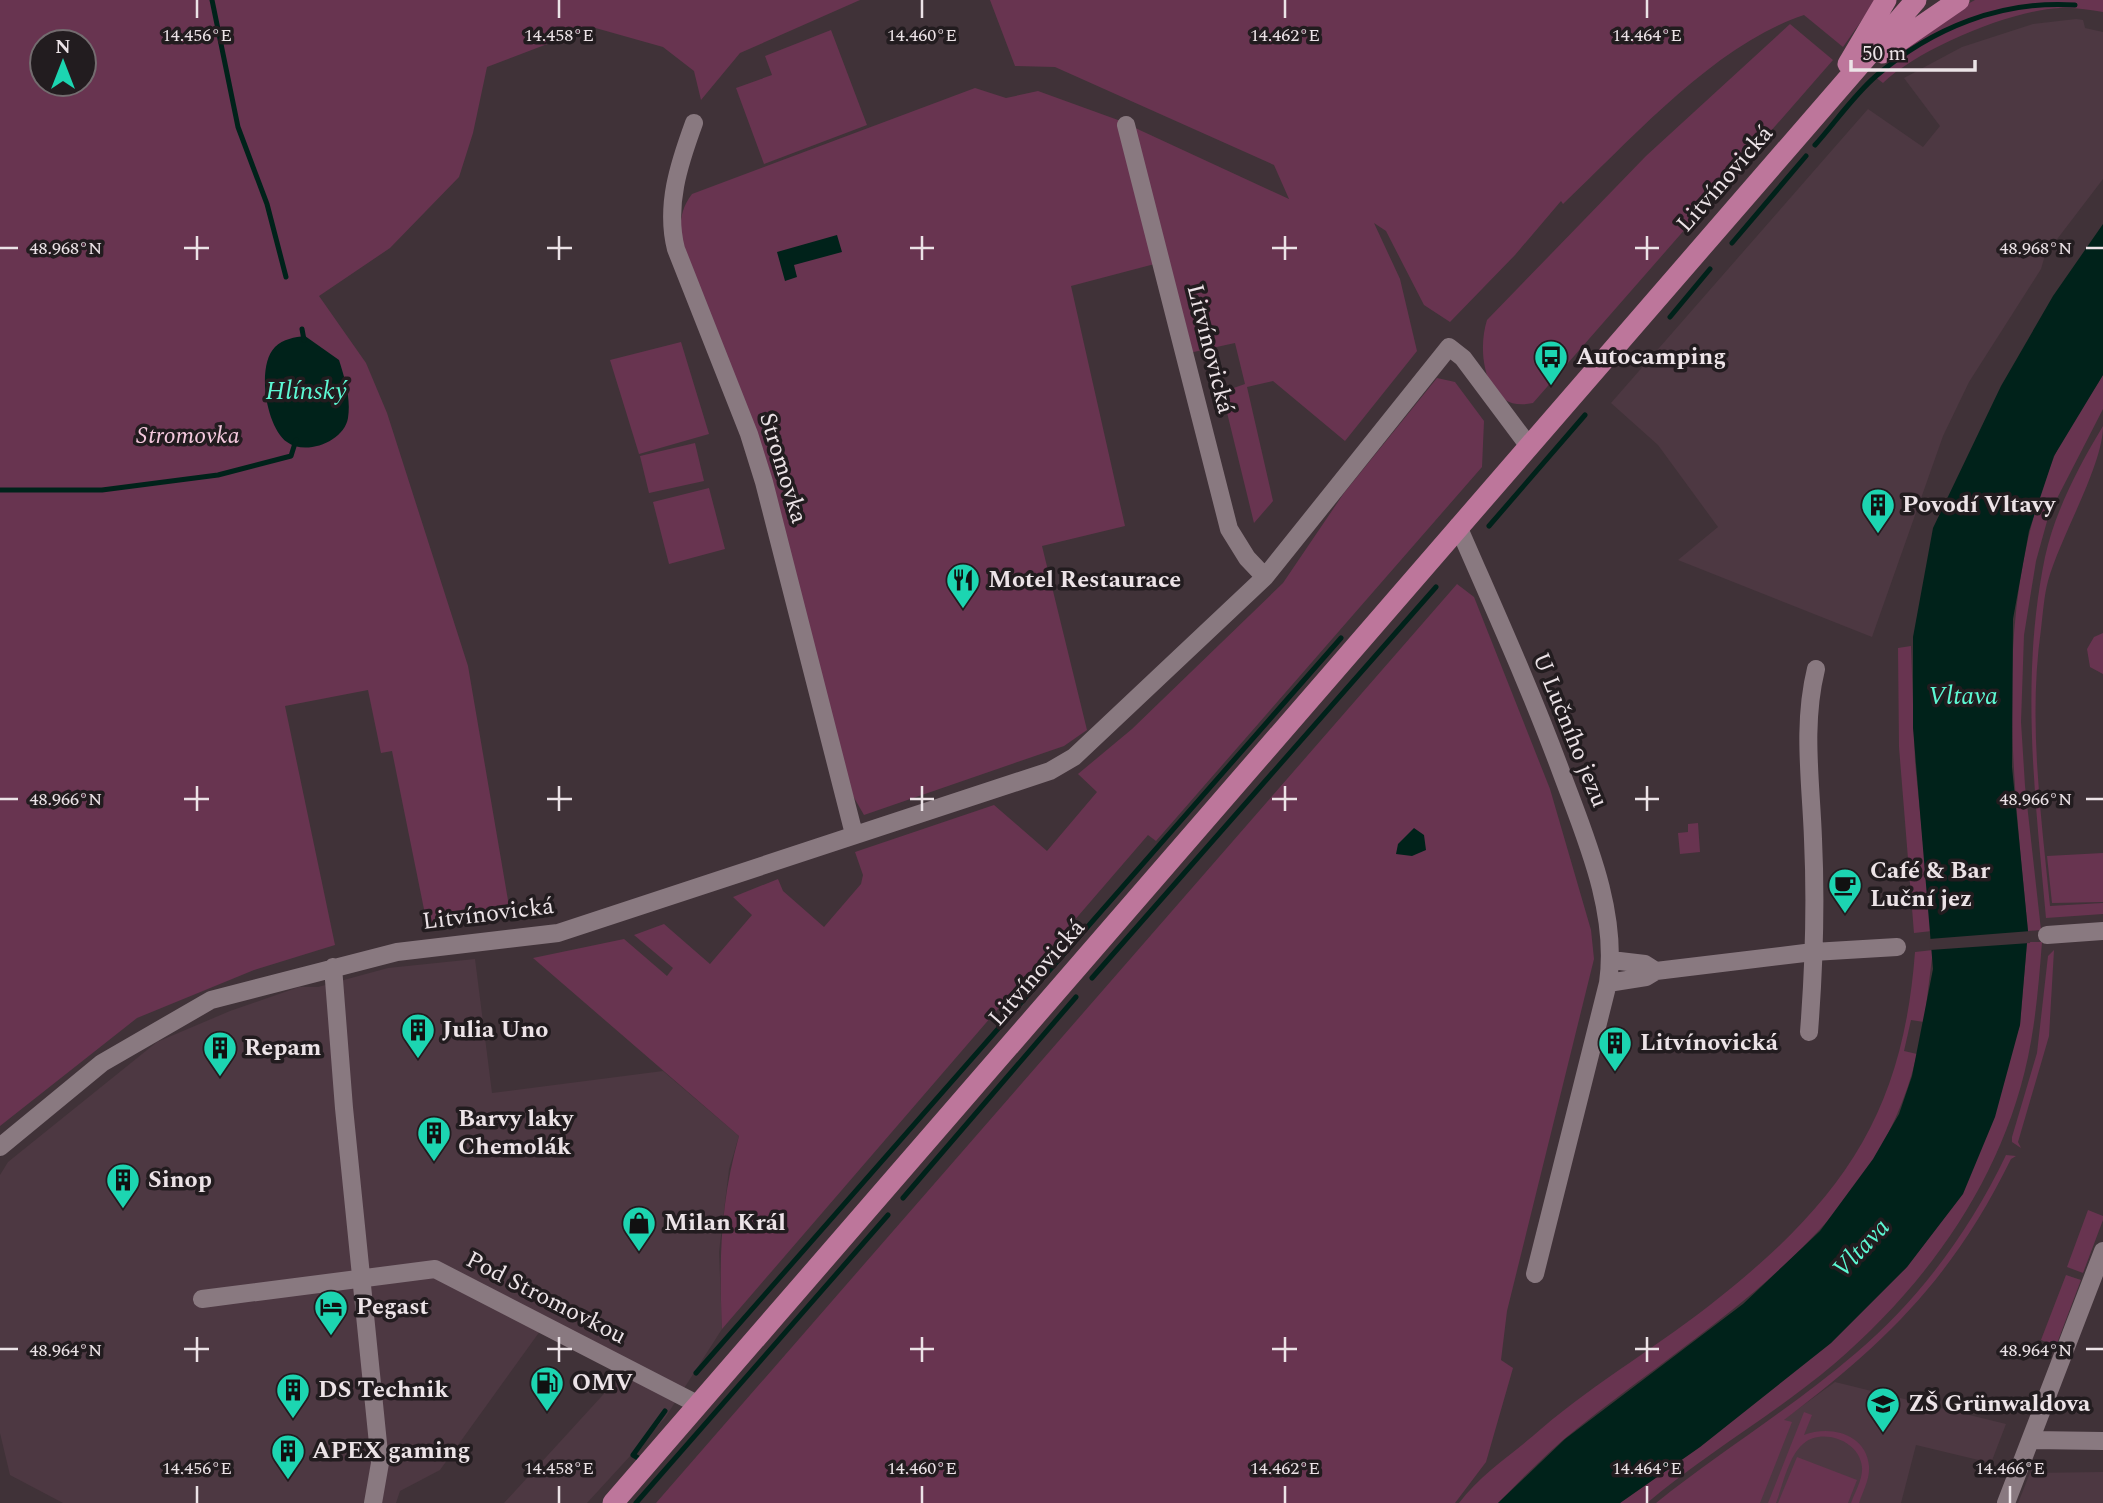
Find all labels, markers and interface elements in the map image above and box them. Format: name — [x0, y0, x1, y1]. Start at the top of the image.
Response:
text: 14.456°E — [162, 22, 232, 49]
text: 14.458°E — [524, 22, 594, 49]
text: 14.460°E — [887, 22, 957, 49]
text: 14.462°E — [1250, 22, 1320, 49]
text: 14.464°E — [1612, 22, 1682, 49]
north arrow — [28, 28, 98, 98]
scale bar — [1851, 28, 1975, 72]
text: N — [55, 33, 71, 62]
text: 50 m — [1862, 38, 1906, 70]
street label: Litvínovická — [1668, 117, 1782, 241]
text: 48.968°N — [30, 235, 102, 262]
text: 48.968°N — [2000, 235, 2072, 262]
street label: Litvínovická — [1177, 280, 1244, 418]
bus stop icon: Autocamping — [1532, 338, 1570, 387]
place label: Autocamping — [1576, 339, 1726, 375]
water label: Hlínský — [265, 371, 348, 411]
street label: Stromovka — [749, 408, 817, 528]
park label: Stromovka — [136, 418, 240, 454]
building icon: Povodí Vltavy — [1859, 486, 1897, 535]
place label: Povodí Vltavy — [1902, 487, 2057, 523]
restaurant icon: Motel Restaurace — [944, 561, 982, 610]
place label: Motel Restaurace — [988, 562, 1181, 598]
street label: U Lučního jezu — [1523, 647, 1617, 813]
water label: Vltava — [1928, 676, 1998, 716]
text: 48.966°N — [30, 786, 102, 813]
text: 48.966°N — [2000, 786, 2072, 813]
place label: Café & Bar Luční jez — [1870, 853, 1991, 917]
cafe icon: Café & Bar Luční jez — [1826, 866, 1864, 915]
street label: Litvínovická — [420, 888, 556, 940]
street label: Litvínovická — [980, 911, 1094, 1035]
building icon: Julia Uno — [399, 1011, 437, 1060]
place label: Julia Uno — [442, 1012, 548, 1048]
building icon: Litvínovická — [1596, 1024, 1634, 1073]
place label: Litvínovická — [1640, 1025, 1779, 1061]
building icon: Repam — [201, 1029, 239, 1078]
place label: Repam — [244, 1030, 322, 1066]
place label: Barvy laky Chemolák — [458, 1101, 575, 1165]
building icon: Barvy laky Chemolák — [415, 1114, 453, 1163]
building icon: Sinop — [104, 1161, 142, 1210]
place label: Sinop — [148, 1162, 212, 1198]
shop icon: Milan Král — [620, 1204, 658, 1253]
place label: Milan Král — [664, 1205, 786, 1241]
water label: Vltava — [1822, 1209, 1900, 1287]
street label: Pod Stromovkou — [459, 1242, 633, 1354]
hotel icon: Pegast — [312, 1288, 350, 1337]
place label: Pegast — [356, 1289, 429, 1325]
text: 48.964°N — [30, 1337, 102, 1364]
text: 48.964°N — [2000, 1337, 2072, 1364]
fuel station icon: OMV — [528, 1364, 566, 1413]
place label: OMV — [572, 1365, 633, 1401]
building icon: DS Technik — [274, 1371, 312, 1420]
place label: DS Technik — [318, 1372, 449, 1408]
school or university icon: ZŠ Grünwaldova — [1864, 1385, 1902, 1434]
place label: ZŠ Grünwaldova — [1908, 1386, 2091, 1422]
building icon: APEX gaming — [269, 1432, 307, 1481]
place label: APEX gaming — [312, 1433, 471, 1469]
text: 14.456°E — [162, 1455, 232, 1482]
text: 14.458°E — [524, 1455, 594, 1482]
text: 14.460°E — [887, 1455, 957, 1482]
text: 14.462°E — [1250, 1455, 1320, 1482]
text: 14.464°E — [1612, 1455, 1682, 1482]
text: 14.466°E — [1975, 1455, 2045, 1482]

